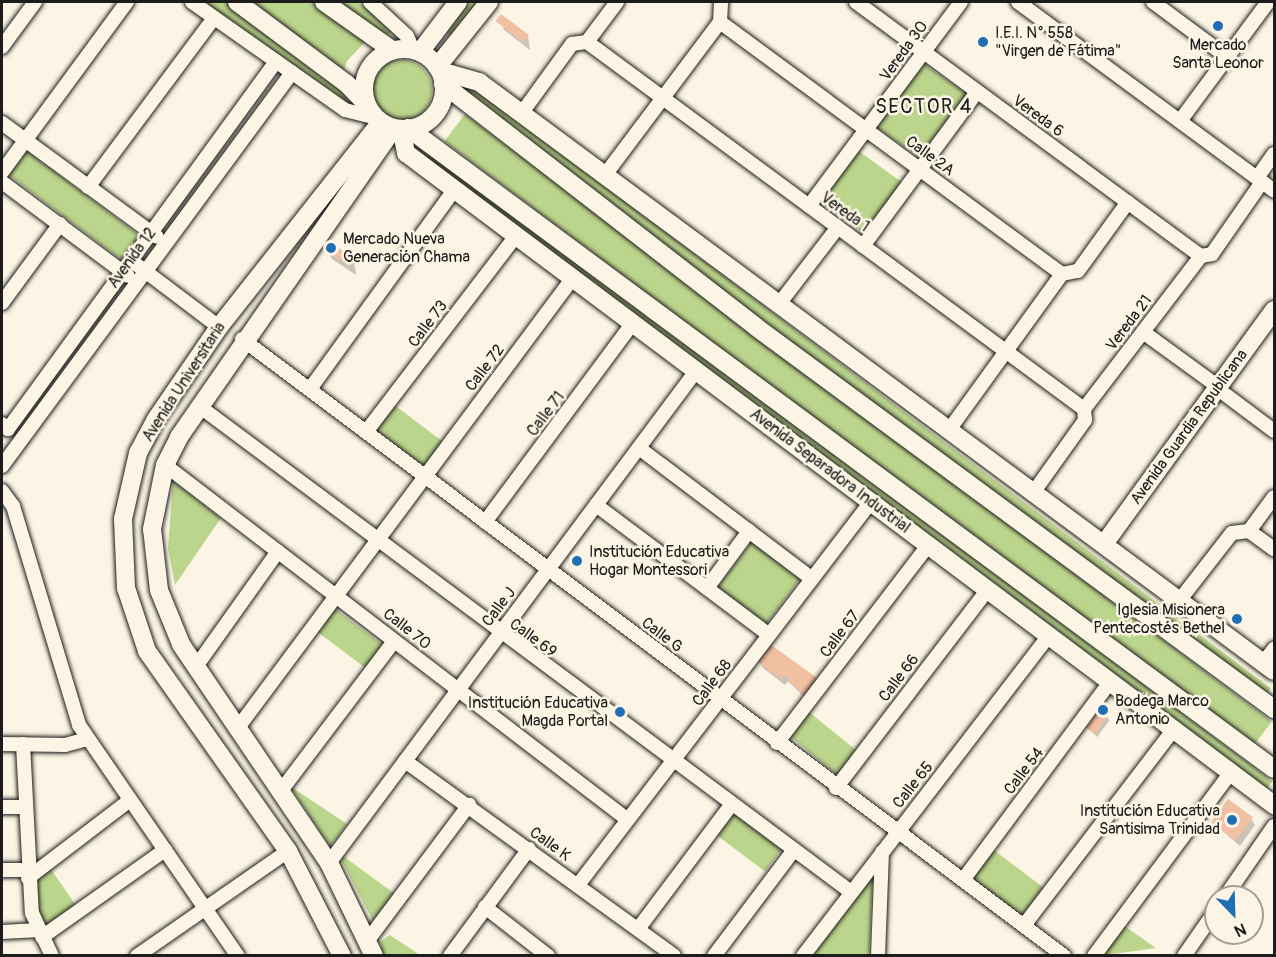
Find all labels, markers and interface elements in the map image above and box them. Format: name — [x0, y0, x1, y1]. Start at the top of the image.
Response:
street label: Vereda 30 — [876, 17, 932, 85]
marker: Mercado Santa Leonor — [1211, 19, 1225, 33]
place label: I.E.I. N° 558 "Virgen de Fátima" — [995, 23, 1121, 61]
marker: I.E.I. N° 558 "Virgen de Fátima" — [976, 35, 990, 49]
place label: Mercado Santa Leonor — [1172, 35, 1264, 73]
street label: Vereda 6 — [1009, 91, 1067, 141]
district label: SECTOR 4 — [875, 94, 973, 118]
street label: Calle 2A — [902, 132, 958, 180]
street label: Vereda 1 — [817, 188, 873, 236]
street label: Avenida 12 — [104, 224, 160, 292]
place label: Mercado Nueva Generación Chama — [343, 229, 470, 267]
marker: Mercado Nueva Generación Chama — [324, 241, 338, 255]
street label: Vereda 21 — [1102, 291, 1156, 355]
street label: Calle 73 — [404, 297, 452, 351]
street label: Avenida Universitaria — [138, 319, 230, 445]
street label: Calle 72 — [461, 341, 509, 395]
street label: Avenida Guardia Republicana — [1126, 346, 1252, 508]
street label: Calle 71 — [523, 388, 569, 440]
street label: Avenida Separadora Industrial — [746, 404, 914, 538]
place label: Institución Educativa Hogar Montessori — [589, 542, 729, 580]
marker: Institución Educativa Hogar Montessori — [570, 554, 584, 568]
street label: Calle J — [478, 584, 520, 630]
place label: Iglesia Misionera Pentecostés Bethel — [1093, 600, 1225, 638]
street label: Calle 70 — [379, 604, 435, 654]
street label: Calle 67 — [816, 607, 864, 661]
marker: Iglesia Misionera Pentecostés Bethel — [1230, 612, 1244, 626]
street label: Calle G — [637, 613, 687, 657]
street label: Calle 69 — [506, 614, 560, 662]
street label: Calle 66 — [875, 650, 923, 706]
street label: Calle 68 — [688, 656, 736, 710]
place label: Bodega Marco Antonio — [1115, 691, 1209, 729]
place label: Institución Educativa Magda Portal — [468, 693, 608, 731]
marker: Bodega Marco Antonio — [1096, 703, 1110, 717]
marker: Institución Educativa Magda Portal — [613, 705, 627, 719]
street label: Calle 54 — [1000, 744, 1048, 798]
street label: Calle 65 — [889, 758, 937, 812]
place label: Institución Educativa Santisima Trinidad — [1080, 801, 1220, 839]
marker: Institución Educativa Santisima Trinidad — [1225, 813, 1239, 827]
street label: Calle K — [526, 823, 574, 865]
north arrow — [1204, 885, 1264, 945]
text: N — [1231, 918, 1249, 941]

